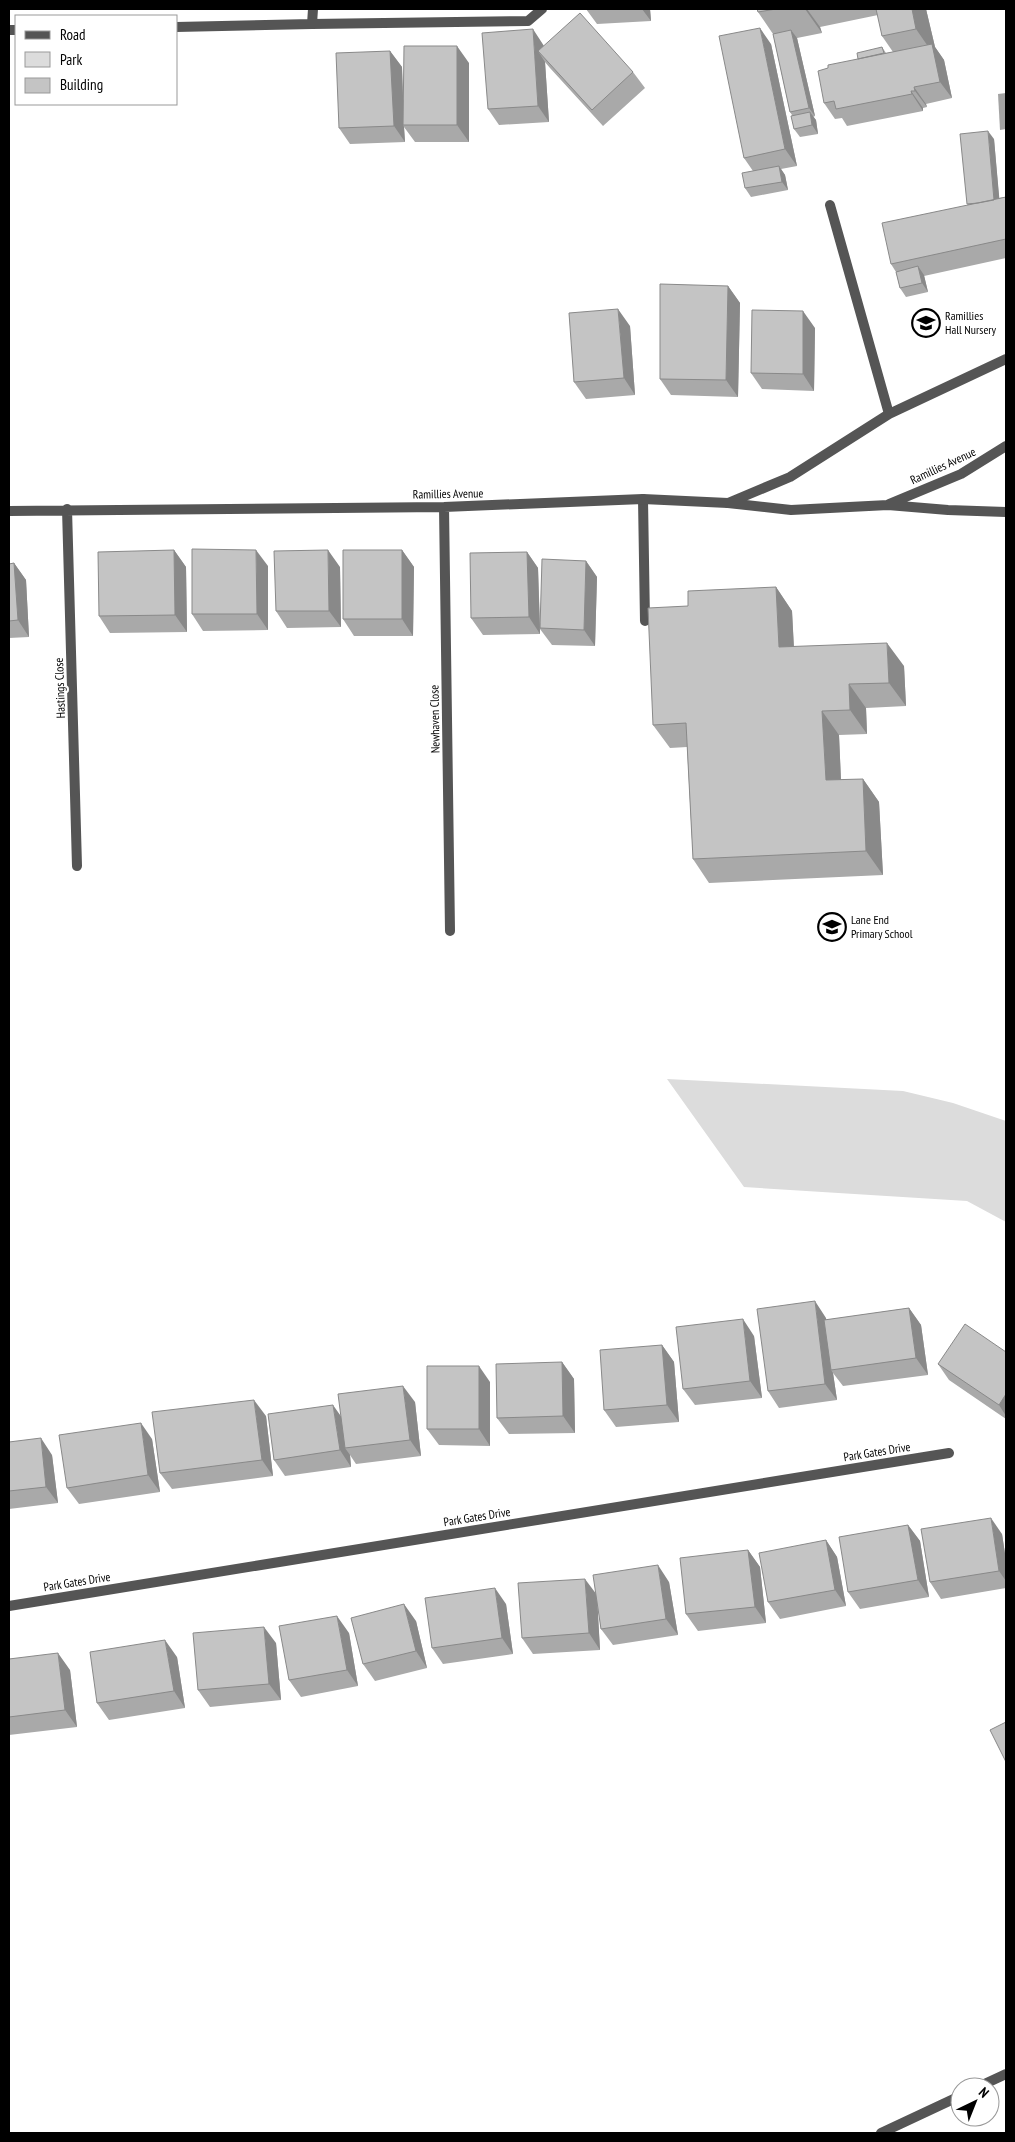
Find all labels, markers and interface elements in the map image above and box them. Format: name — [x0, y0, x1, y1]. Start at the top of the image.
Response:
legend — [15, 15, 178, 105]
text: Road — [60, 25, 86, 44]
text: Park — [60, 50, 82, 69]
text: Building — [60, 75, 103, 94]
school or university icon: Ramillies Hall Nursery — [911, 308, 941, 338]
place label: Ramillies Hall Nursery — [945, 308, 997, 337]
street label: Ramillies Avenue — [908, 444, 978, 487]
street label: Ramillies Avenue — [412, 485, 484, 502]
street label: Hastings Close — [51, 657, 68, 719]
street label: Newhaven Close — [426, 685, 443, 753]
school or university icon: Lane End Primary School — [817, 912, 847, 942]
place label: Lane End Primary School — [851, 912, 913, 941]
street label: Park Gates Drive — [842, 1439, 911, 1464]
street label: Park Gates Drive — [442, 1504, 511, 1529]
street label: Park Gates Drive — [42, 1569, 111, 1594]
north arrow — [950, 2077, 1000, 2127]
text: N — [975, 2083, 993, 2102]

